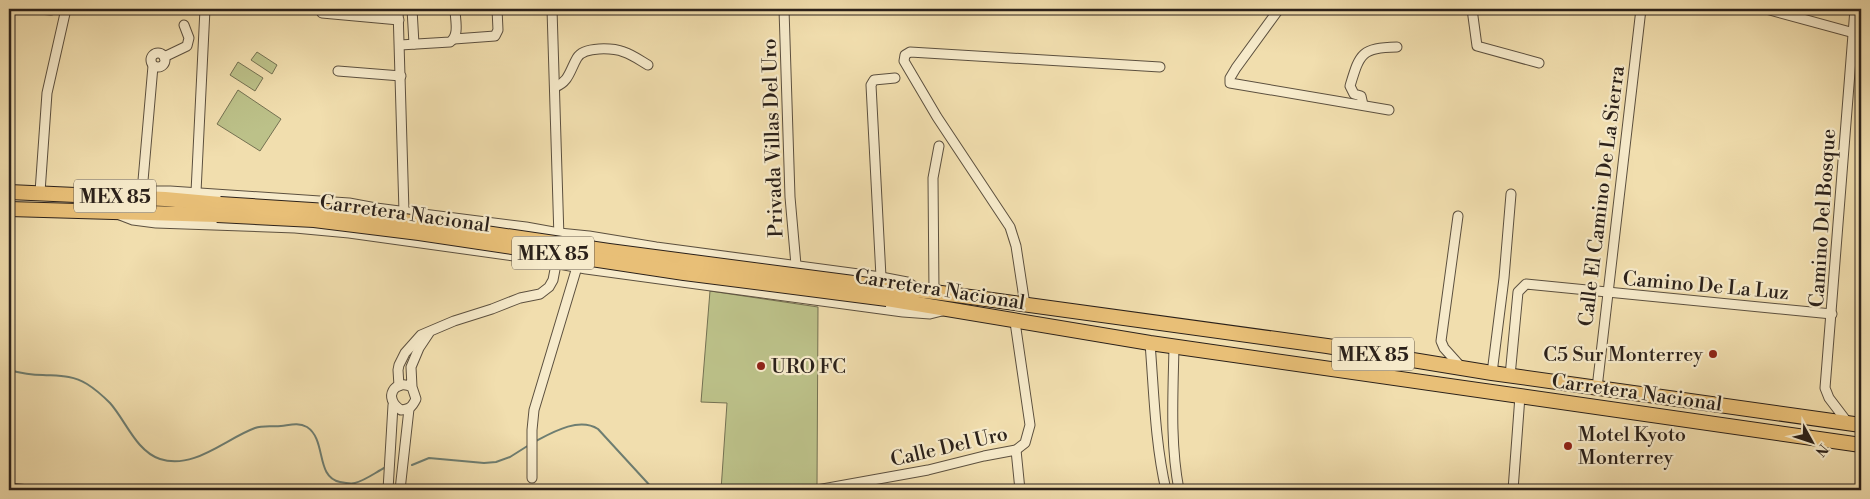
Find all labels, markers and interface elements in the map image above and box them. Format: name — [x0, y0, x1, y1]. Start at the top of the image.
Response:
street label: Privada Villas Del Uro — [758, 38, 789, 238]
street label: Calle El Camino De La Sierra — [1574, 64, 1631, 328]
street label: Camino Del Bosque — [1805, 128, 1842, 308]
road number: MEX 85 — [74, 180, 156, 212]
street label: Carretera Nacional — [318, 190, 492, 239]
road number: MEX 85 — [512, 237, 594, 270]
street label: Carretera Nacional — [853, 265, 1027, 316]
street label: Camino De La Luz — [1622, 267, 1790, 306]
road number: MEX 85 — [1332, 338, 1414, 370]
place label: C5 Sur Monterrey — [1543, 343, 1703, 368]
marker: C5 Sur Monterrey — [1707, 348, 1719, 360]
place label: URO FC — [771, 355, 846, 380]
marker: URO FC — [755, 360, 767, 372]
street label: Carretera Nacional — [1550, 369, 1724, 418]
north arrow — [1788, 416, 1838, 466]
street label: Calle Del Uro — [888, 422, 1010, 473]
place label: Motel Kyoto Monterrey — [1578, 423, 1686, 471]
marker: Motel Kyoto Monterrey — [1562, 440, 1574, 452]
text: N — [1811, 440, 1832, 460]

